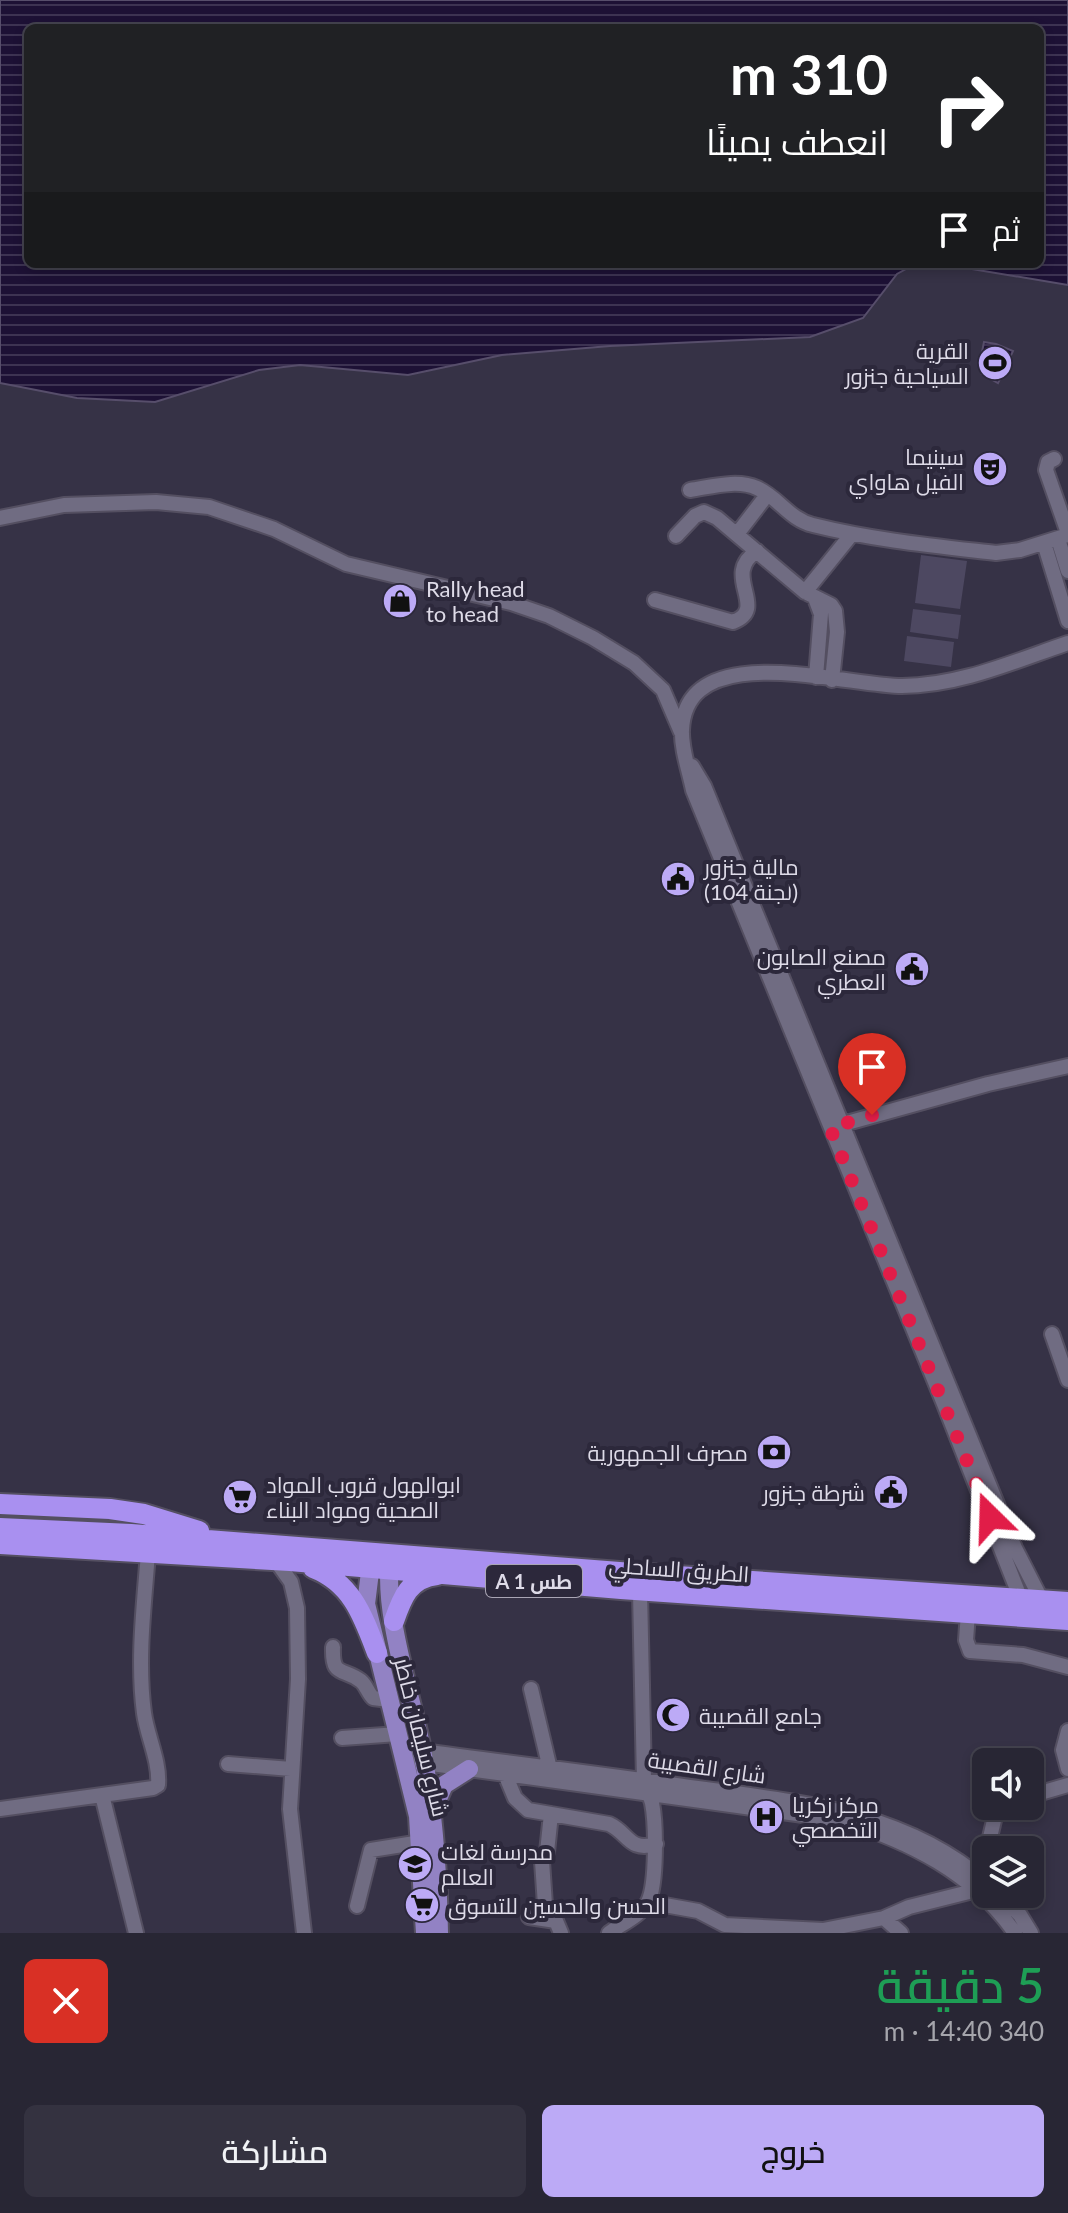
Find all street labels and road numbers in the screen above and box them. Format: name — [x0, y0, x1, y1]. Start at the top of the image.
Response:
street label: الطريق الساحلي — [608, 1551, 750, 1591]
road number: A 1 طس — [486, 1565, 582, 1597]
street label: شارع سليمان خاطر — [387, 1653, 455, 1820]
street label: شارع القصيبة — [646, 1745, 768, 1791]

